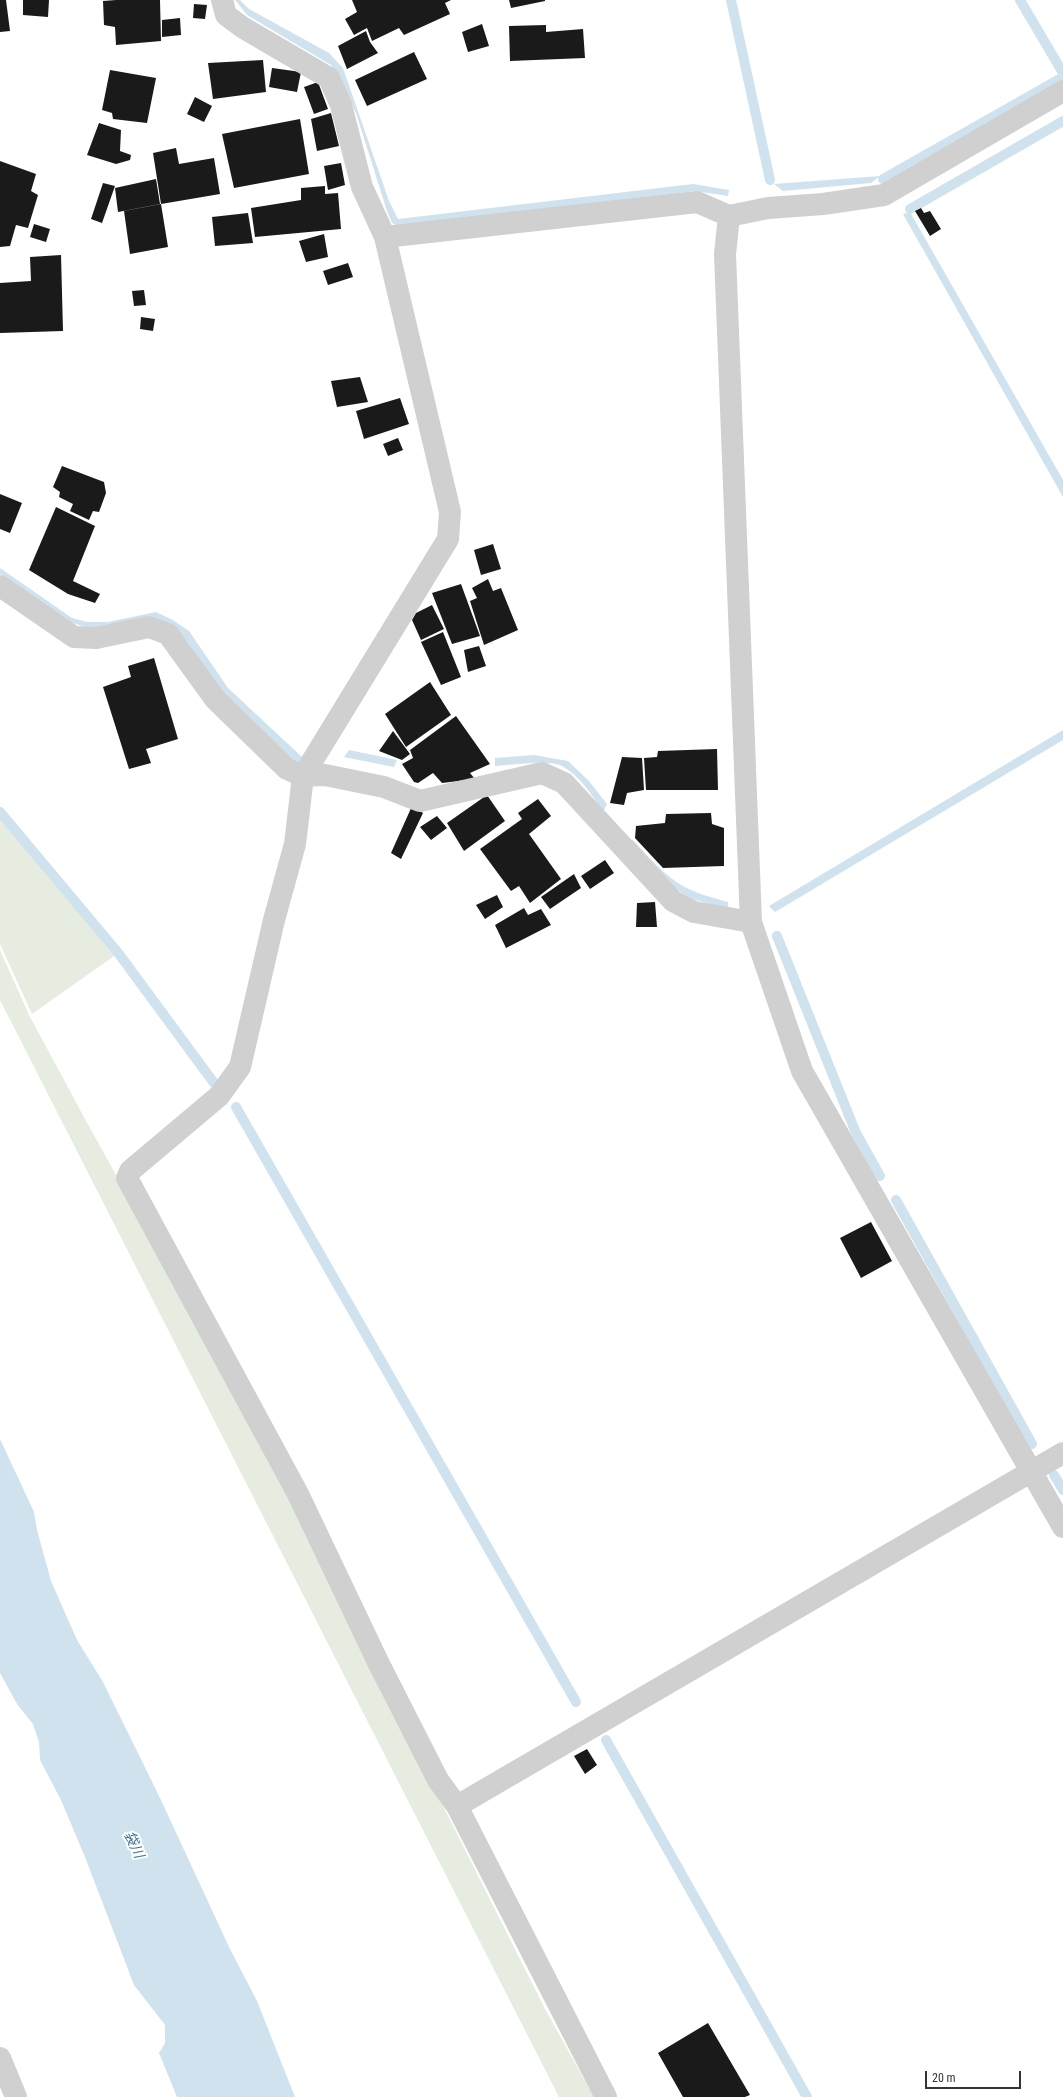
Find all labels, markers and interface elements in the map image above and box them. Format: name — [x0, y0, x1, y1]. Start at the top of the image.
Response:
water label: 袋川 — [119, 1829, 147, 1861]
scale bar — [927, 2063, 1023, 2089]
text: 20 m — [932, 2071, 956, 2085]

